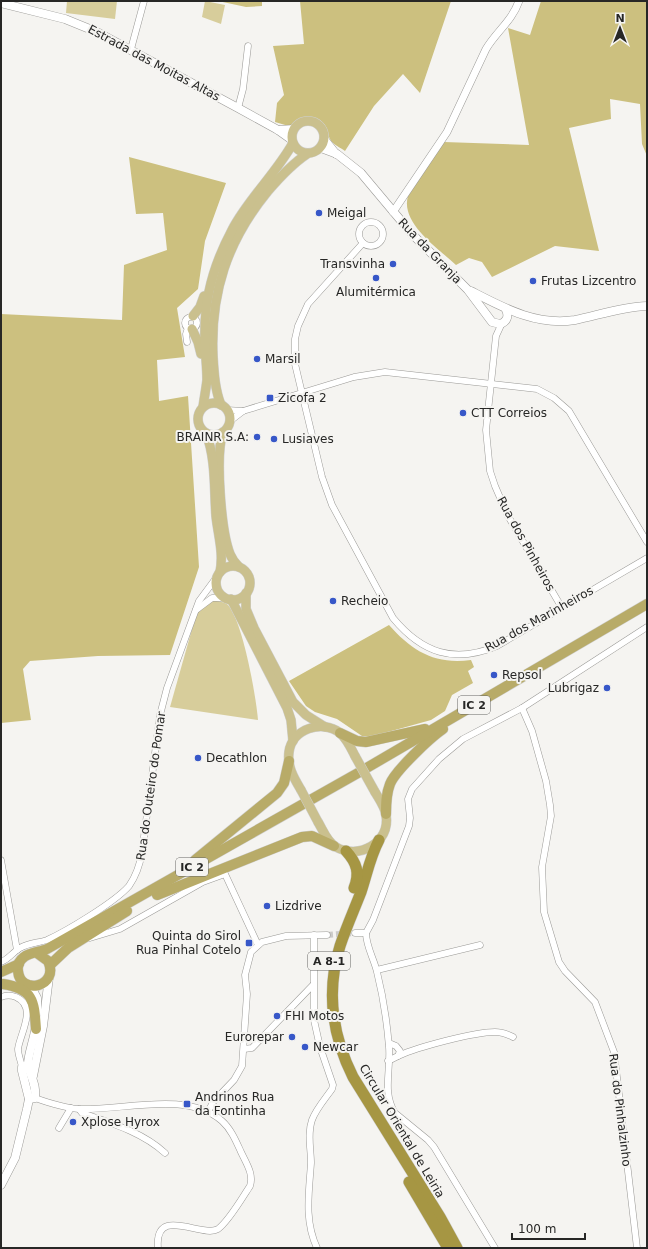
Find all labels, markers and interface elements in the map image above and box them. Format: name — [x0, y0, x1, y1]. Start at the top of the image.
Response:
north arrow — [600, 8, 640, 48]
text: N — [615, 12, 625, 25]
street label: Estrada das Moitas Altas — [86, 22, 222, 104]
place label: Meigal — [327, 206, 366, 220]
marker: Meigal — [314, 208, 324, 218]
street label: Rua da Granja — [395, 215, 465, 287]
place label: Transvinha — [319, 257, 385, 271]
marker: Transvinha — [388, 259, 398, 269]
marker: Alumitérmica — [371, 273, 381, 283]
place label: Frutas Lizcentro — [541, 274, 636, 288]
marker: Frutas Lizcentro — [528, 276, 538, 286]
place label: Alumitérmica — [336, 285, 416, 299]
place label: Marsil — [265, 352, 301, 366]
marker: Marsil — [252, 354, 262, 364]
place label: Zicofa 2 — [278, 391, 327, 405]
marker: Zicofa 2 — [265, 393, 275, 403]
place label: CTT Correios — [471, 406, 547, 420]
marker: CTT Correios — [458, 408, 468, 418]
place label: BRAINR S.A: — [177, 430, 249, 444]
marker: BRAINR S.A: — [252, 432, 262, 442]
place label: Lusiaves — [282, 432, 334, 446]
marker: Lusiaves — [269, 434, 279, 444]
street label: Rua dos Pinheiros — [494, 494, 558, 594]
street label: Rua dos Marinheiros — [482, 583, 596, 655]
place label: Recheio — [341, 594, 388, 608]
marker: Recheio — [328, 596, 338, 606]
place label: Repsol — [502, 668, 542, 682]
marker: Repsol — [489, 670, 499, 680]
place label: Lubrigaz — [548, 681, 599, 695]
marker: Lubrigaz — [602, 683, 612, 693]
road number: IC 2 — [458, 696, 490, 714]
street label: Rua do Outeiro do Pomar — [134, 710, 168, 862]
place label: Decathlon — [206, 751, 267, 765]
marker: Decathlon — [193, 753, 203, 763]
road number: IC 2 — [176, 858, 208, 876]
place label: Lizdrive — [275, 899, 322, 913]
marker: Lizdrive — [262, 901, 272, 911]
place label: Quinta do Sirol Rua Pinhal Cotelo — [136, 929, 241, 957]
marker: Quinta do Sirol Rua Pinhal Cotelo — [244, 938, 254, 948]
road number: A 8-1 — [308, 952, 350, 970]
place label: FHI Motos — [285, 1009, 344, 1023]
marker: FHI Motos — [272, 1011, 282, 1021]
place label: Eurorepar — [225, 1030, 284, 1044]
marker: Eurorepar — [287, 1032, 297, 1042]
place label: Newcar — [313, 1040, 358, 1054]
marker: Newcar — [300, 1042, 310, 1052]
street label: Rua do Pinhalzinho — [606, 1053, 634, 1167]
street label: Circular Oriental de Leiria — [356, 1062, 448, 1200]
place label: Andrinos Rua da Fontinha — [195, 1090, 274, 1118]
marker: Andrinos Rua da Fontinha — [182, 1099, 192, 1109]
place label: Xplose Hyrox — [81, 1115, 160, 1129]
marker: Xplose Hyrox — [68, 1117, 78, 1127]
scale bar — [512, 1215, 585, 1241]
text: 100 m — [518, 1222, 556, 1236]

